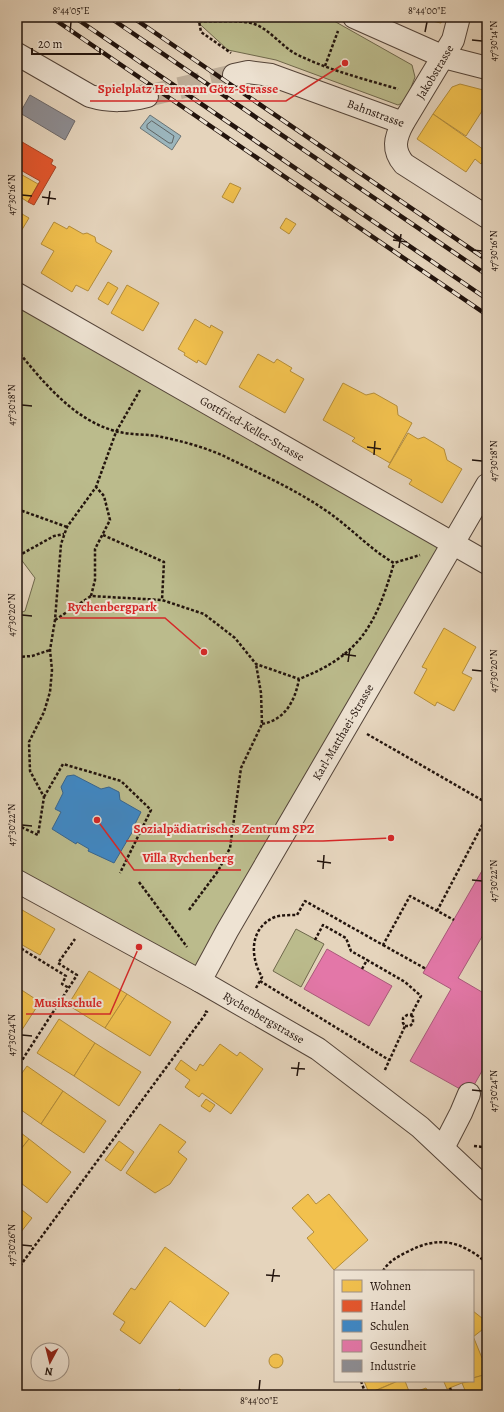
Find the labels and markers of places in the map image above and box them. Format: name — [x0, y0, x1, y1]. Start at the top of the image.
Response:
callout: Spielplatz Hermann Götz-Strasse — [90, 76, 286, 101]
callout: Rychenbergpark — [60, 593, 165, 618]
callout: Sozialpädiatrisches Zentrum SPZ — [126, 816, 323, 841]
callout: Villa Rychenberg — [134, 845, 241, 870]
callout: Musikschule — [26, 989, 110, 1014]

